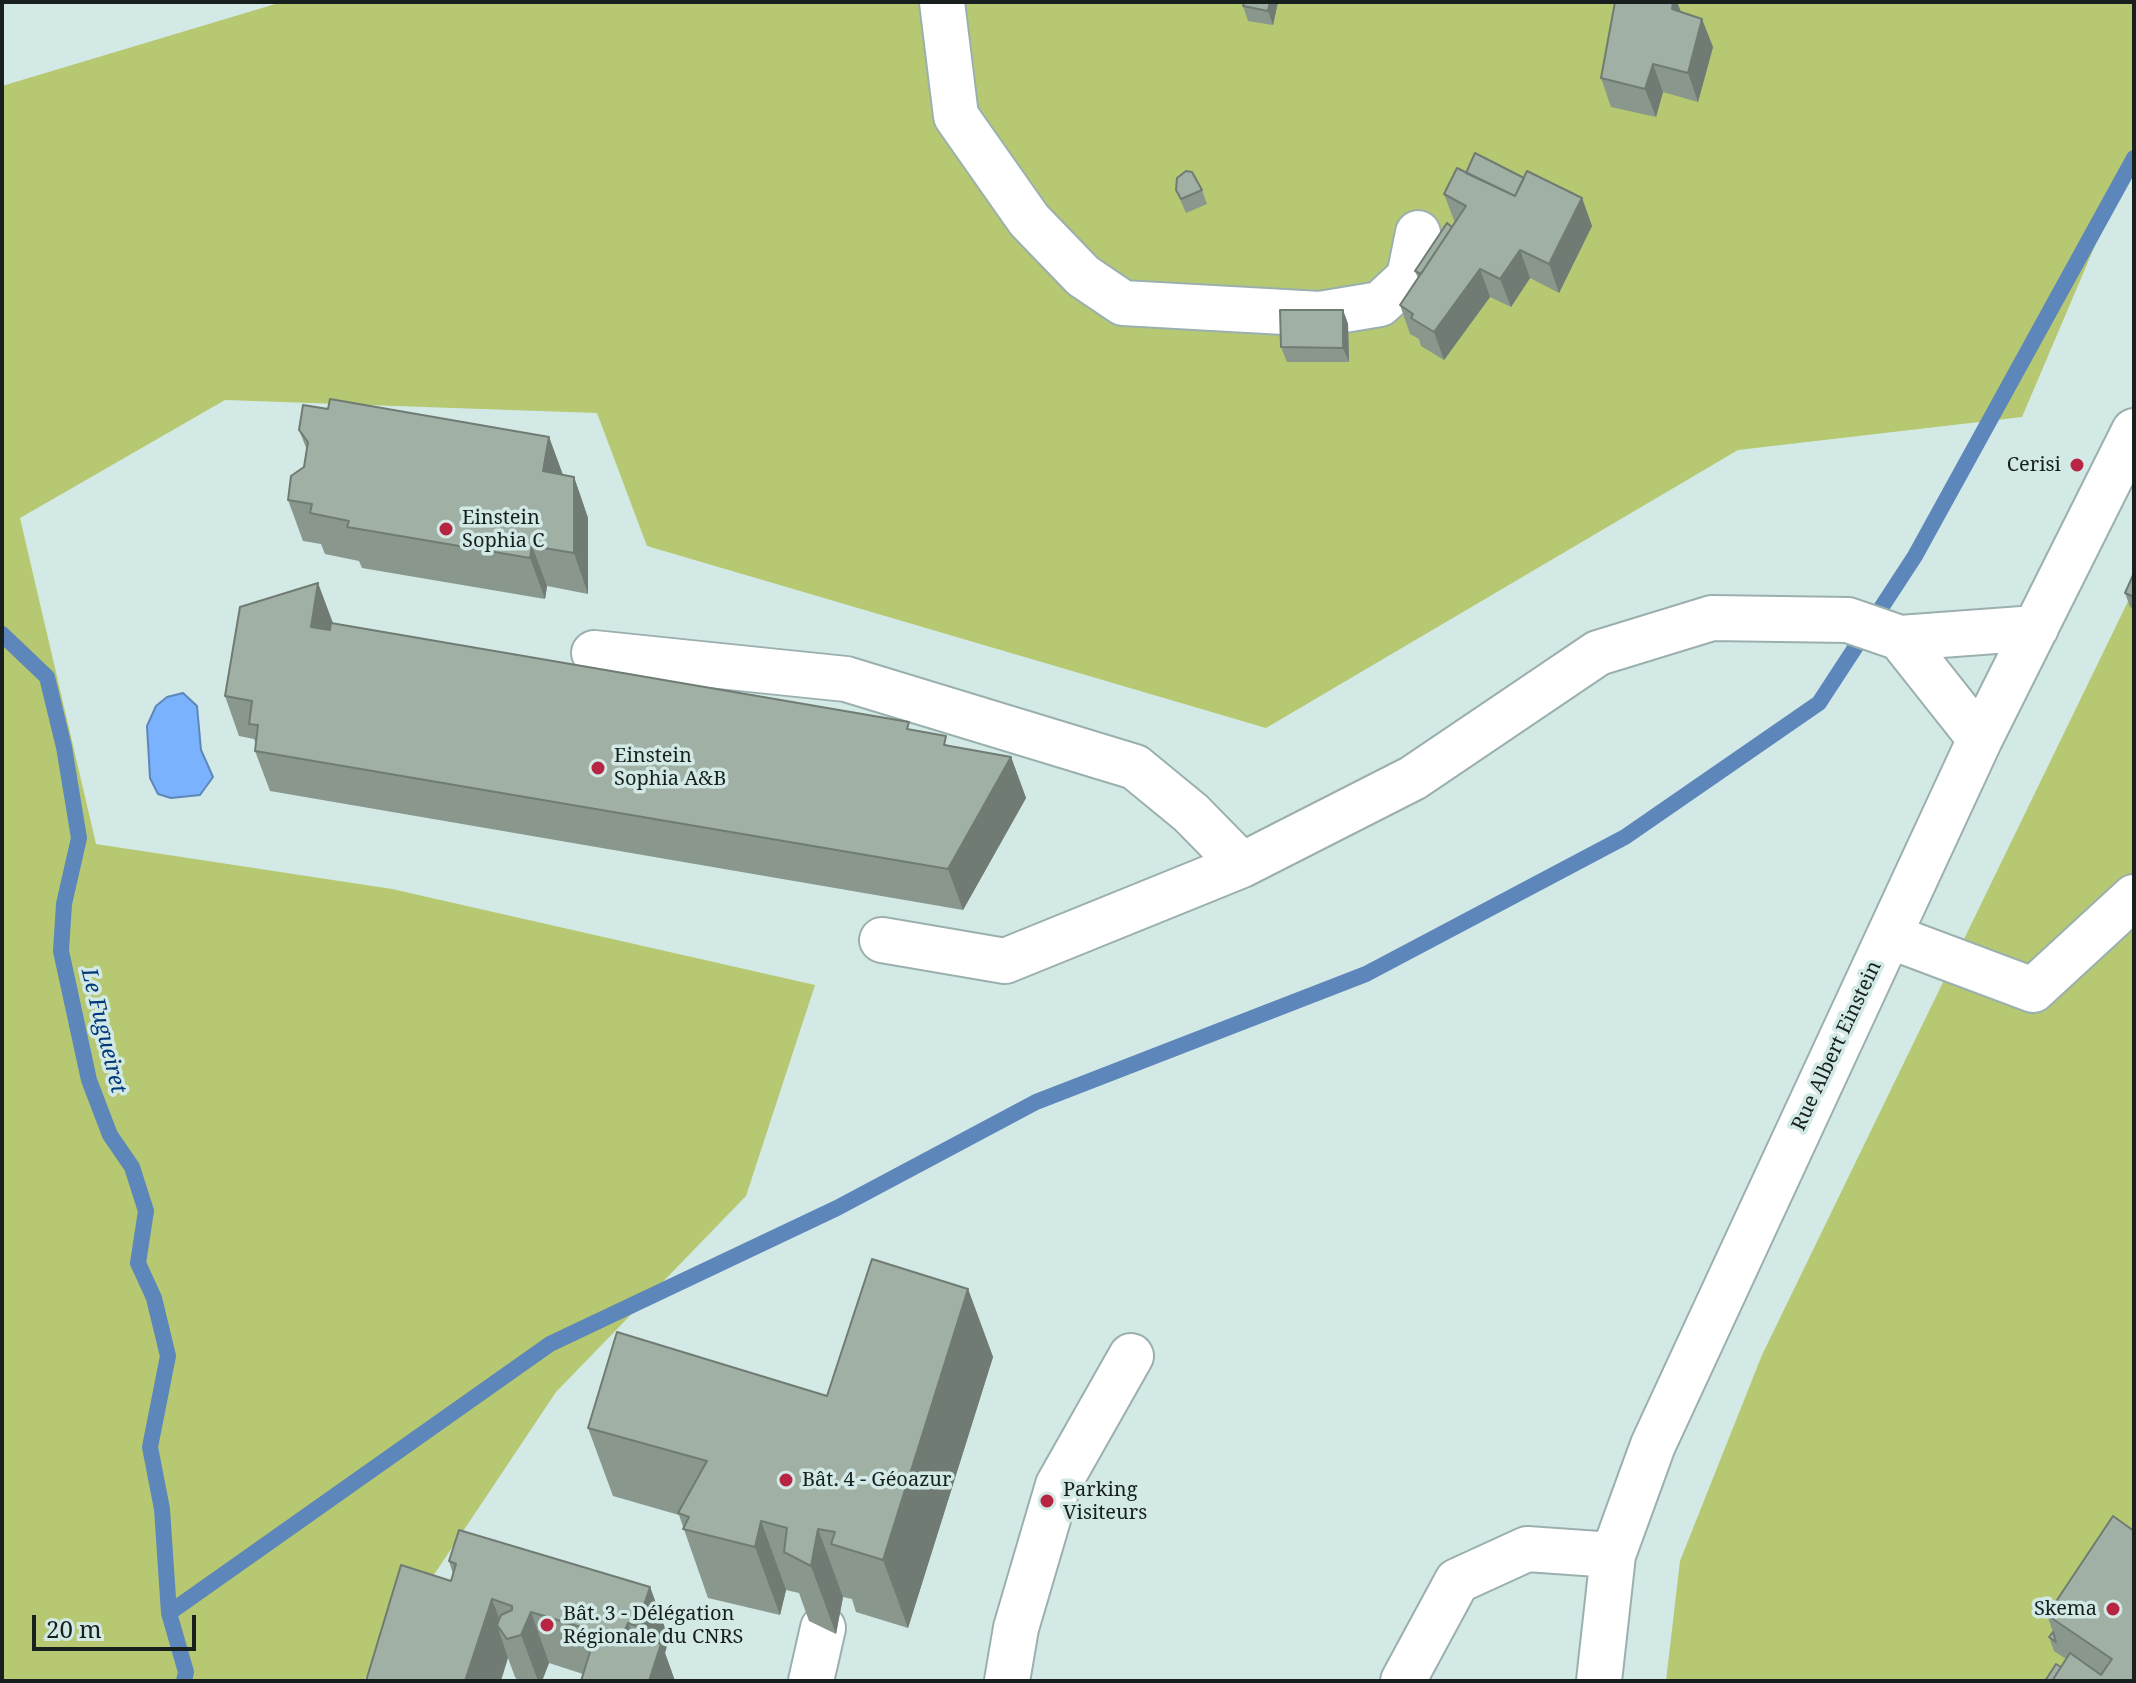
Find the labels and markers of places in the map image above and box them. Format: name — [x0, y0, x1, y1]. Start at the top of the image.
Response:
place label: Cerisi — [2007, 453, 2061, 477]
marker: Cerisi — [2068, 456, 2086, 474]
place label: Einstein Sophia C — [462, 506, 545, 553]
marker: Einstein Sophia C — [437, 520, 455, 538]
place label: Einstein Sophia A&B — [614, 744, 726, 791]
marker: Einstein Sophia A&B — [589, 759, 607, 777]
place label: Bât. 4 - Géoazur — [802, 1468, 951, 1492]
marker: Bât. 4 - Géoazur — [777, 1471, 795, 1489]
place label: Parking Visiteurs — [1063, 1478, 1147, 1525]
marker: Parking Visiteurs — [1038, 1492, 1056, 1510]
place label: Skema — [2034, 1597, 2097, 1621]
marker: Skema — [2104, 1600, 2122, 1618]
place label: Bât. 3 - Délégation Régionale du CNRS — [563, 1602, 743, 1649]
marker: Bât. 3 - Délégation Régionale du CNRS — [538, 1616, 556, 1634]

